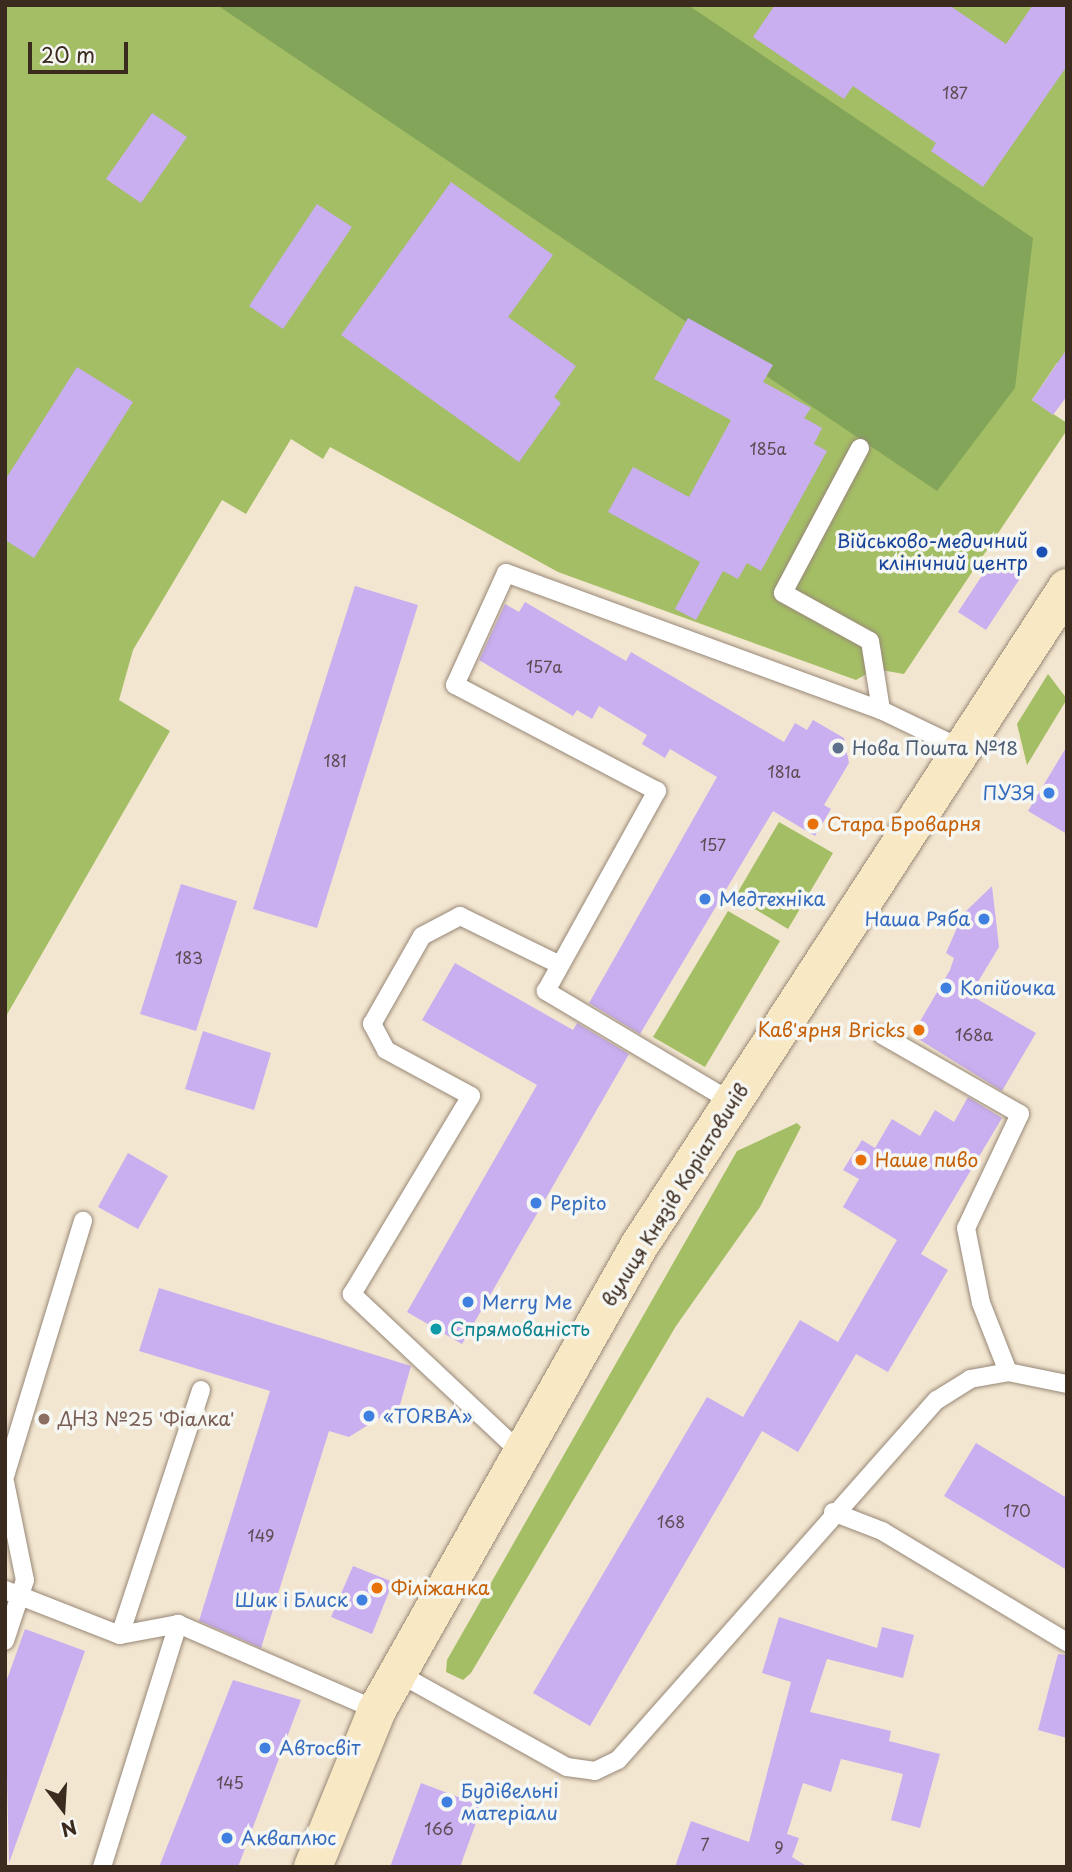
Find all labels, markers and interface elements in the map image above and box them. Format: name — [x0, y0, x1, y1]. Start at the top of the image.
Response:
scale bar — [32, 28, 131, 72]
text: 20 m — [41, 38, 95, 70]
house number: 187 — [942, 82, 968, 102]
house number: 185а — [750, 438, 786, 458]
place label: Військово-медичний клінічний центр — [837, 530, 1028, 574]
marker: Військово-медичний клінічний центр — [1034, 544, 1050, 560]
house number: 157а — [526, 656, 562, 676]
place label: Нова Пошта №18 — [852, 737, 1020, 759]
marker: Нова Пошта №18 — [830, 740, 846, 756]
house number: 181 — [323, 750, 347, 770]
house number: 181а — [767, 761, 801, 781]
place label: ПУЗЯ — [983, 782, 1035, 804]
marker: ПУЗЯ — [1041, 785, 1057, 801]
place label: Стара Броварня — [827, 813, 982, 835]
marker: Стара Броварня — [805, 816, 821, 832]
house number: 157 — [700, 834, 726, 854]
place label: Медтехніка — [719, 888, 825, 910]
marker: Медтехніка — [697, 891, 713, 907]
place label: Наша Ряба — [865, 908, 970, 930]
marker: Наша Ряба — [976, 911, 992, 927]
house number: 183 — [175, 947, 203, 967]
place label: Копійочка — [960, 977, 1055, 999]
marker: Копійочка — [938, 980, 954, 996]
place label: Кав'ярня Bricks — [757, 1019, 905, 1041]
marker: Кав'ярня Bricks — [911, 1022, 927, 1038]
house number: 168а — [955, 1024, 993, 1044]
street label: вулиця Князів Коріатовичів — [597, 1079, 753, 1311]
place label: Наше пиво — [875, 1149, 978, 1171]
marker: Наше пиво — [853, 1152, 869, 1168]
place label: Pepito — [550, 1192, 606, 1214]
marker: Pepito — [528, 1195, 544, 1211]
place label: Merry Me — [482, 1291, 572, 1313]
marker: Merry Me — [460, 1294, 476, 1310]
place label: Спрямованість — [450, 1318, 590, 1340]
marker: Спрямованість — [428, 1321, 444, 1337]
place label: «TORBA» — [383, 1405, 472, 1427]
place label: ДНЗ №25 'Фіалка' — [58, 1408, 235, 1430]
marker: «TORBA» — [361, 1408, 377, 1424]
marker: ДНЗ №25 'Фіалка' — [36, 1411, 52, 1427]
house number: 170 — [1003, 1500, 1031, 1520]
house number: 168 — [657, 1511, 685, 1531]
house number: 149 — [248, 1525, 274, 1545]
place label: Філіжанка — [391, 1577, 490, 1599]
marker: Філіжанка — [369, 1580, 385, 1596]
place label: Шик і Блиск — [232, 1589, 348, 1611]
marker: Шик і Блиск — [354, 1592, 370, 1608]
place label: Автосвіт — [279, 1737, 361, 1759]
marker: Автосвіт — [257, 1740, 273, 1756]
house number: 145 — [216, 1772, 244, 1792]
north arrow — [28, 1774, 98, 1844]
place label: Будівельні матеріали — [461, 1780, 559, 1824]
marker: Будівельні матеріали — [439, 1794, 455, 1810]
text: N — [58, 1813, 80, 1845]
house number: 166 — [424, 1818, 454, 1838]
place label: Акваплюс — [241, 1827, 336, 1849]
marker: Акваплюс — [219, 1830, 235, 1846]
house number: 7 — [700, 1834, 710, 1854]
house number: 9 — [774, 1837, 784, 1857]

